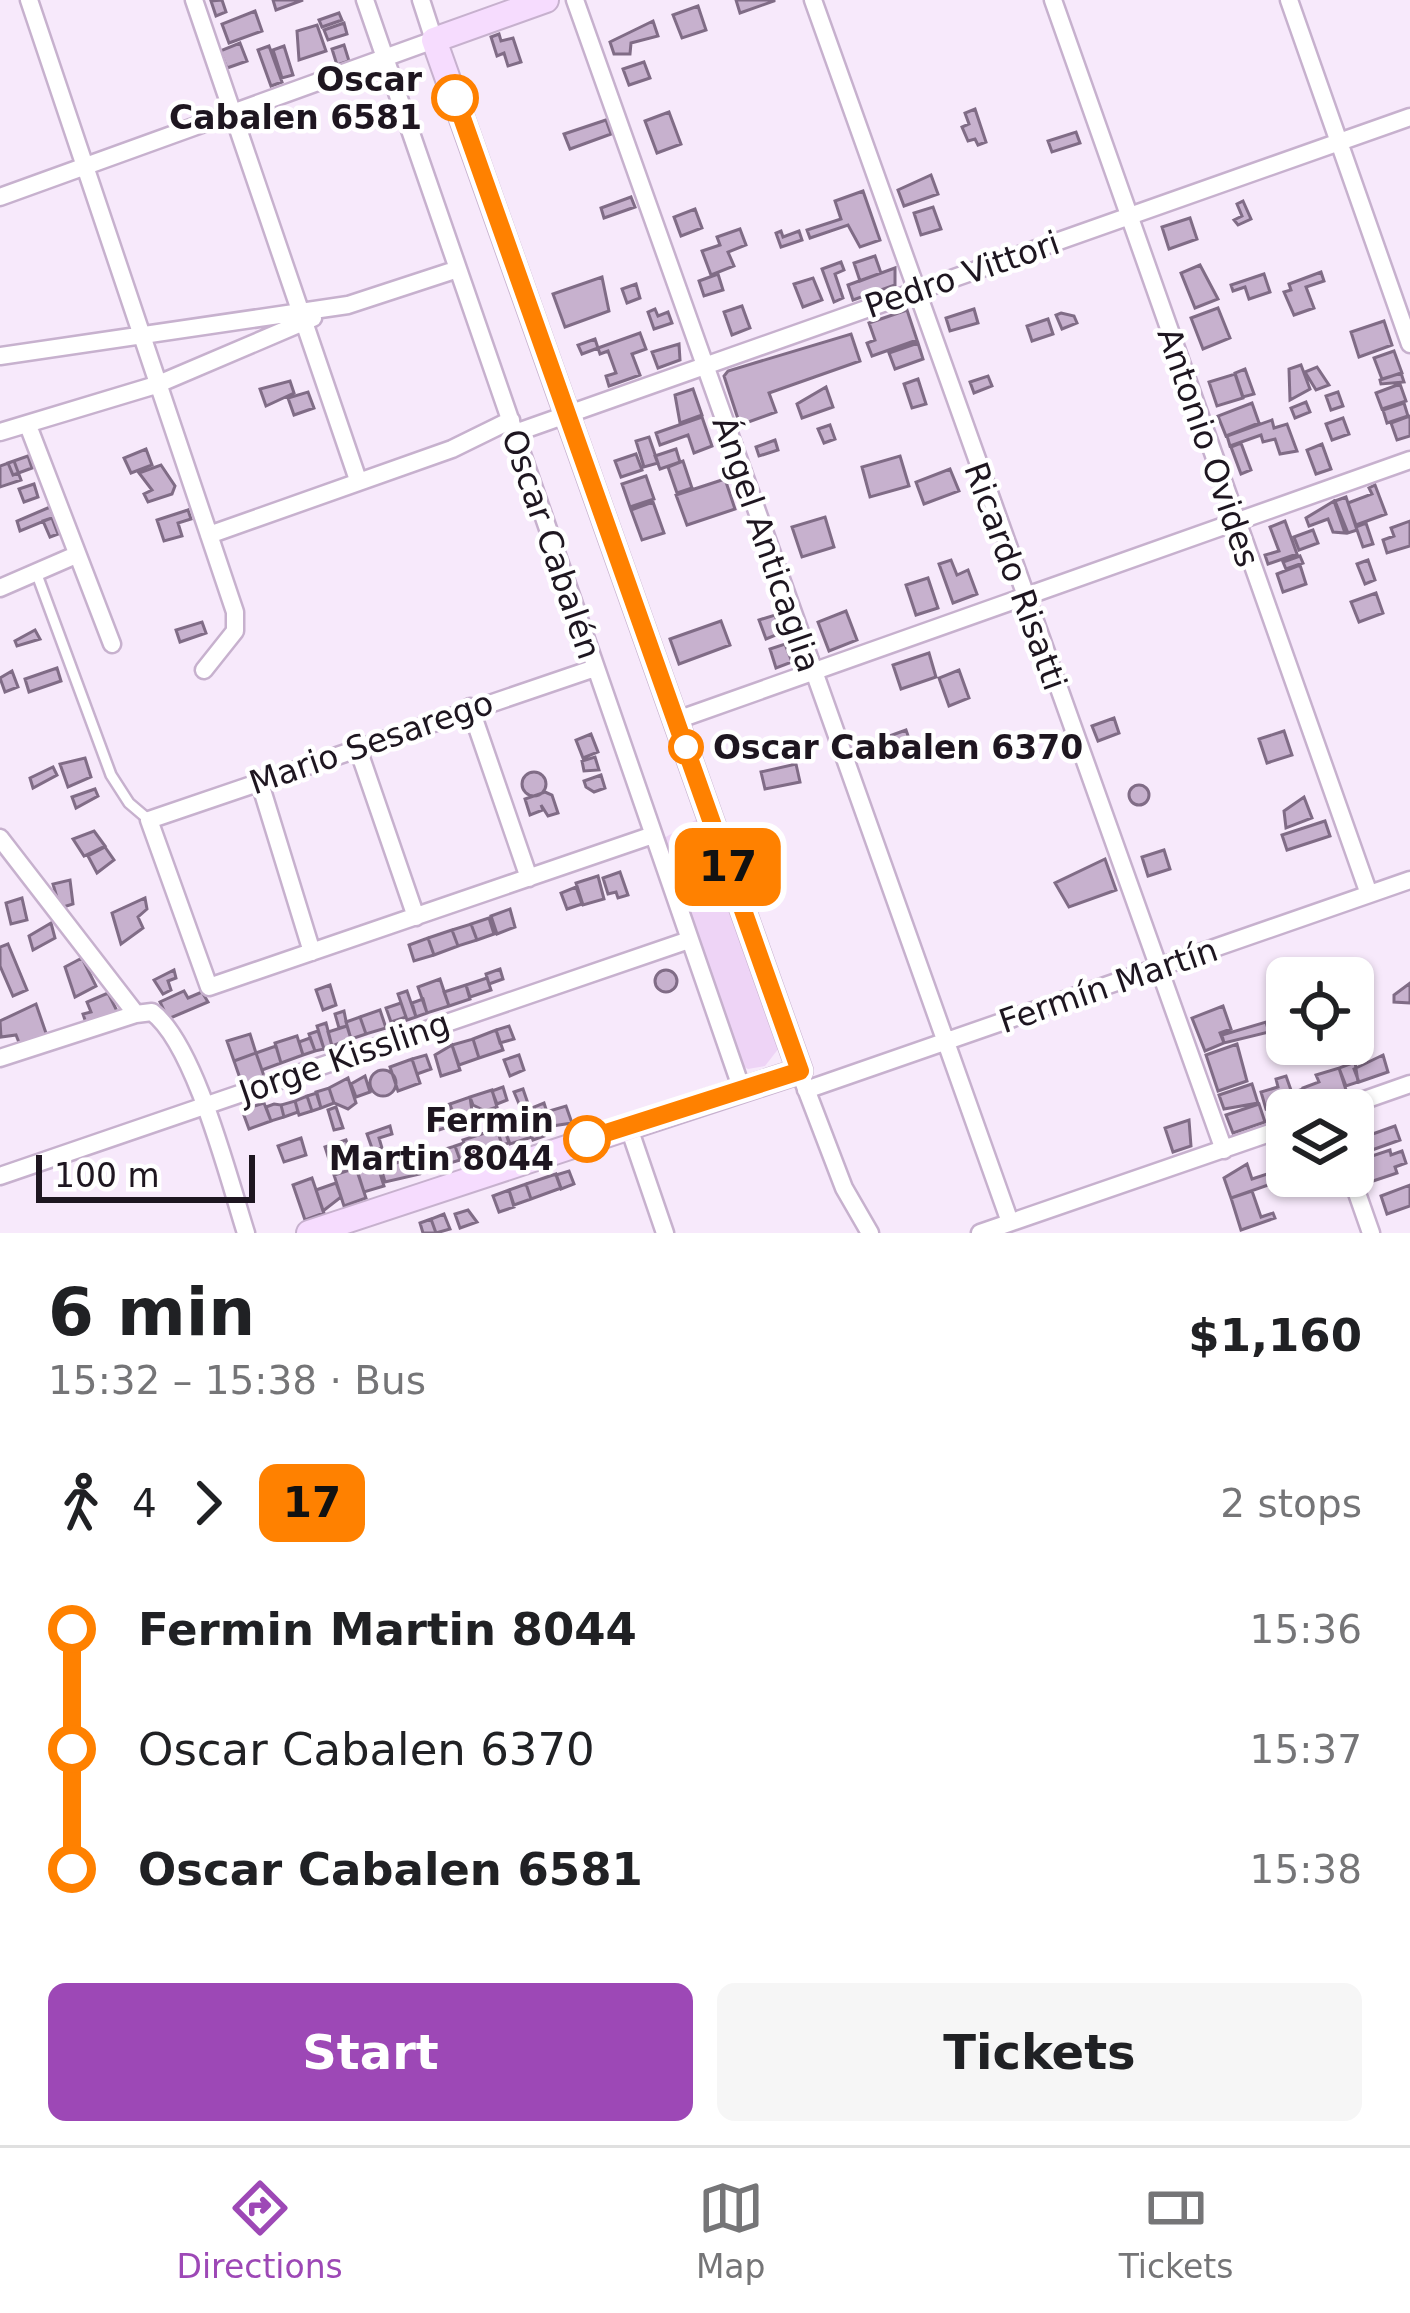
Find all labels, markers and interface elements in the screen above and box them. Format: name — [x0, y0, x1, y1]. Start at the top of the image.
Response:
place label: Oscar Cabalen 6581 — [169, 60, 423, 137]
marker: Oscar Cabalen 6581 — [433, 76, 477, 120]
street label: Pedro Vittori — [860, 223, 1065, 326]
street label: Antonio Ovides — [1149, 322, 1268, 572]
street label: Ángel Anticaglia — [704, 411, 830, 677]
street label: Oscar Cabalén — [494, 424, 609, 664]
street label: Ricardo Risatti — [956, 457, 1075, 695]
street label: Mario Sesarego — [244, 683, 498, 802]
place label: Oscar Cabalen 6370 — [713, 728, 1083, 767]
marker: Oscar Cabalen 6370 — [670, 731, 702, 763]
line badge: 17 — [674, 828, 782, 906]
text: 17 — [699, 842, 757, 891]
street label: Fermín Martín — [994, 930, 1223, 1041]
map controls — [1266, 957, 1374, 1197]
button: locate — [1266, 957, 1374, 1065]
street label: Jorge Kissling — [232, 1003, 455, 1112]
button: layers — [1266, 1089, 1374, 1197]
place label: Fermin Martin 8044 — [329, 1101, 554, 1178]
marker: Fermin Martin 8044 — [565, 1117, 609, 1161]
scale bar — [36, 1149, 255, 1202]
text: 100 m — [54, 1156, 160, 1195]
text: 6 min — [48, 1274, 255, 1351]
text: $1,160 — [1188, 1309, 1362, 1362]
text: 15:32 – 15:38 · Bus — [48, 1358, 426, 1403]
icon: walk — [48, 1470, 114, 1536]
icon: forward — [175, 1470, 241, 1536]
text: 17 — [283, 1478, 341, 1527]
text: 4 — [132, 1481, 157, 1526]
text: 2 stops — [1220, 1481, 1362, 1526]
text: Fermin Martin 8044 — [138, 1603, 637, 1656]
text: 15:36 — [1250, 1607, 1362, 1652]
text: Oscar Cabalen 6370 — [138, 1723, 595, 1776]
text: 15:37 — [1250, 1727, 1362, 1772]
text: Oscar Cabalen 6581 — [138, 1843, 643, 1896]
text: 15:38 — [1250, 1847, 1362, 1892]
button: Start — [48, 1983, 693, 2121]
button: Tickets — [717, 1983, 1362, 2121]
tab: Directions — [177, 2175, 343, 2286]
tab: Map — [696, 2175, 766, 2286]
tab: Tickets — [1119, 2175, 1233, 2286]

